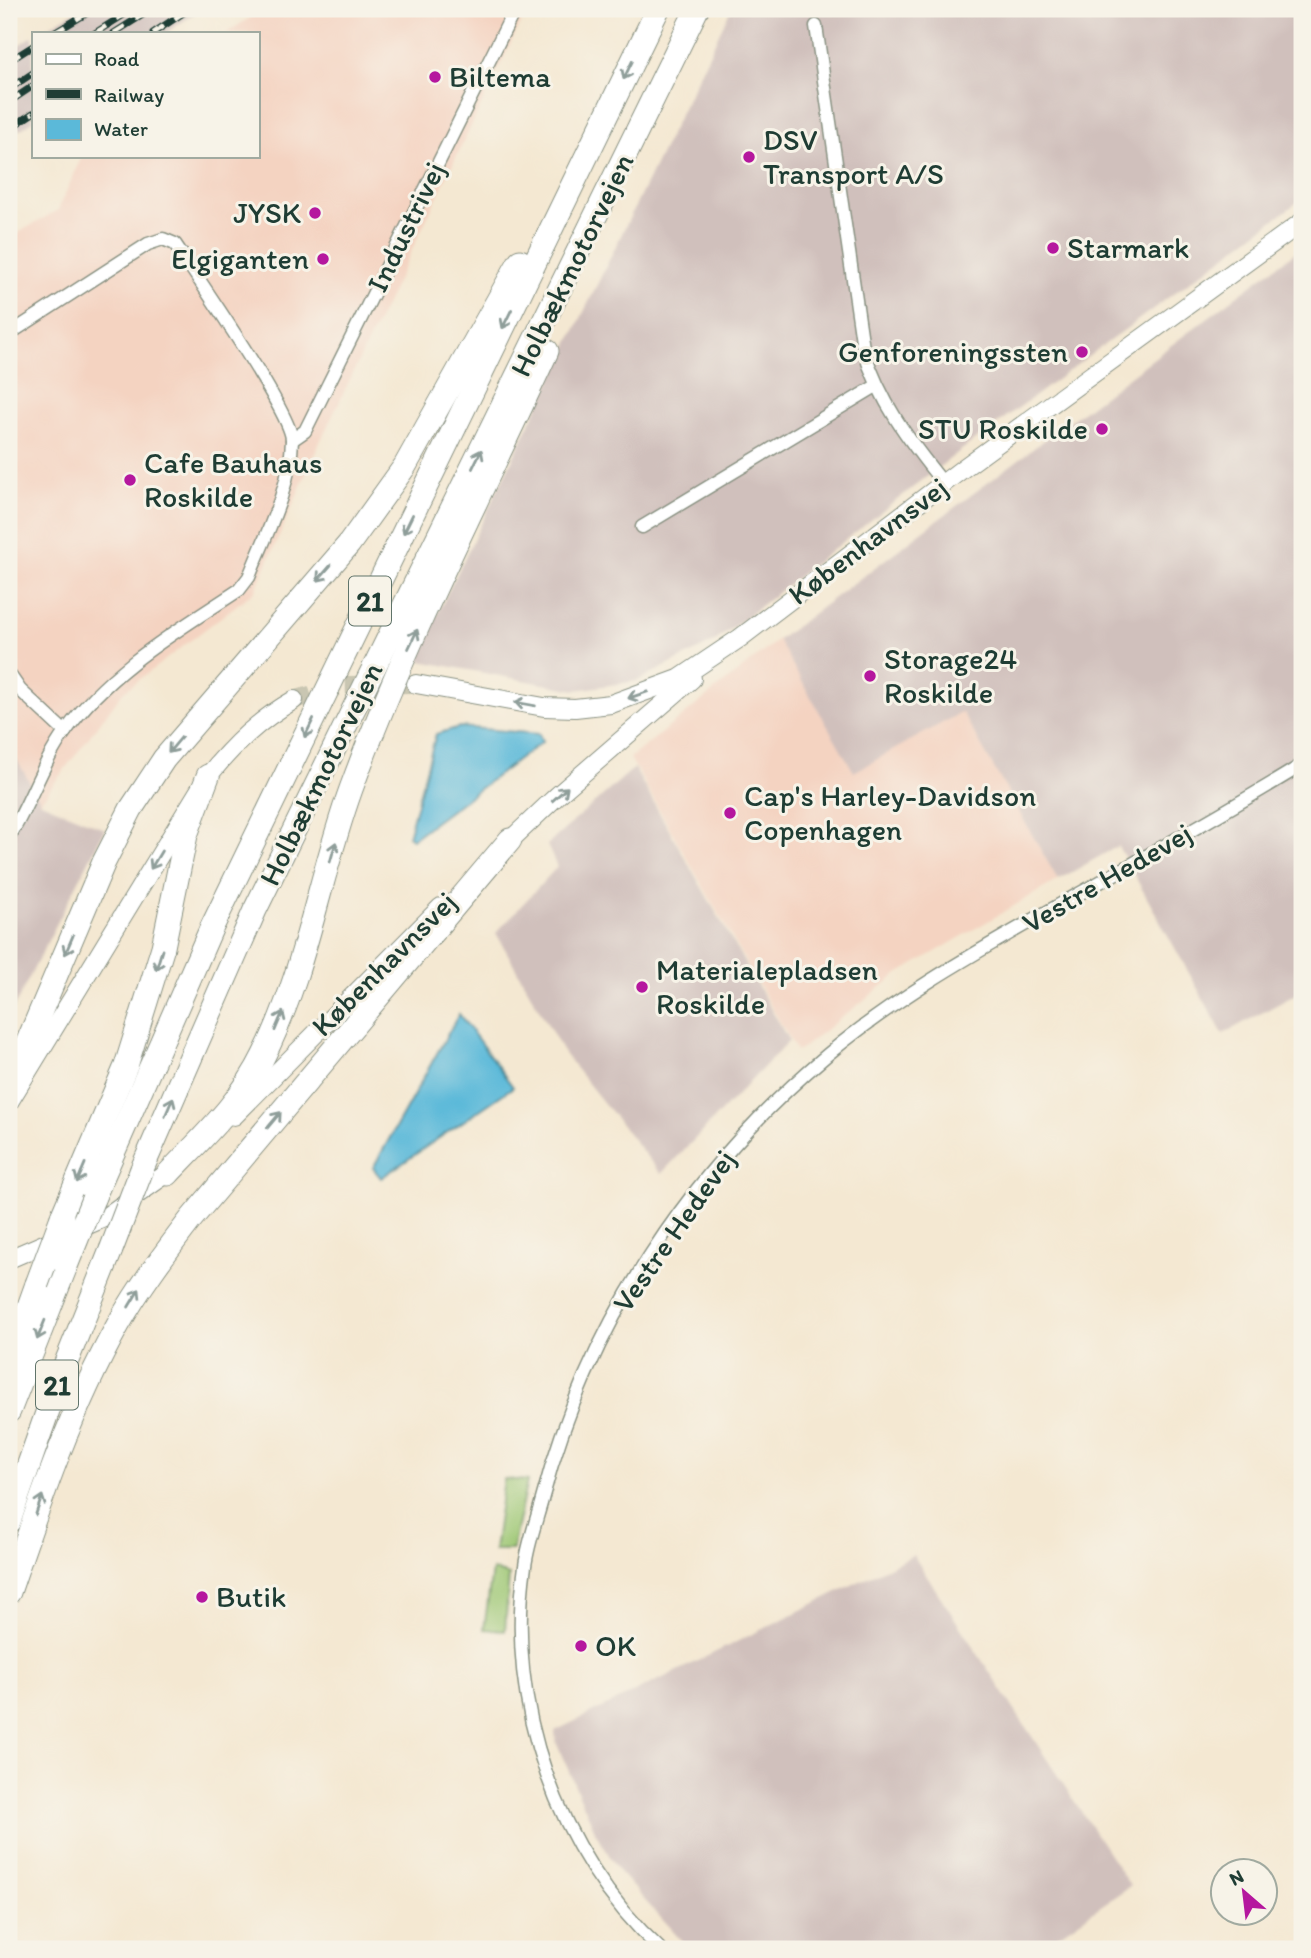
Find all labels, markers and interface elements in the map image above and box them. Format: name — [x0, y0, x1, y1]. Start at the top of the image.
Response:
legend — [32, 32, 259, 158]
text: Road — [94, 46, 140, 71]
place label: Biltema — [449, 58, 551, 95]
one-way arrow — [621, 59, 634, 80]
marker: Biltema — [427, 69, 443, 85]
text: Railway — [94, 82, 164, 107]
text: Water — [94, 116, 148, 141]
place label: DSV Transport A/S — [763, 121, 944, 192]
street label: Holbækmotorvejen — [501, 147, 642, 383]
marker: DSV Transport A/S — [741, 149, 757, 165]
street label: Industrivej — [358, 156, 453, 298]
place label: JYSK — [233, 194, 301, 231]
marker: JYSK — [307, 205, 323, 221]
place label: Starmark — [1067, 229, 1189, 266]
place label: Elgiganten — [171, 240, 309, 277]
marker: Starmark — [1045, 240, 1061, 256]
marker: Elgiganten — [315, 251, 331, 267]
one-way arrow — [500, 308, 513, 329]
place label: Genforeningssten — [838, 333, 1068, 370]
marker: Genforeningssten — [1074, 344, 1090, 360]
place label: STU Roskilde — [918, 410, 1088, 447]
marker: STU Roskilde — [1094, 421, 1110, 437]
place label: Cafe Bauhaus Roskilde — [144, 444, 322, 515]
one-way arrow — [470, 449, 484, 470]
street label: Københavnsvej — [781, 469, 955, 613]
marker: Cafe Bauhaus Roskilde — [122, 472, 138, 488]
one-way arrow — [401, 512, 414, 534]
one-way arrow — [316, 564, 332, 582]
road number: 21 — [349, 576, 391, 626]
one-way arrow — [407, 629, 420, 650]
place label: Storage24 Roskilde — [884, 640, 1017, 711]
street label: Holbækmotorvejen — [250, 656, 391, 892]
marker: Storage24 Roskilde — [862, 668, 878, 684]
one-way arrow — [628, 690, 650, 702]
one-way arrow — [514, 697, 537, 710]
one-way arrow — [301, 717, 315, 738]
one-way arrow — [168, 736, 183, 754]
place label: Cap's Harley-Davidson Copenhagen — [744, 777, 1036, 848]
one-way arrow — [550, 786, 568, 802]
marker: Cap's Harley-Davidson Copenhagen — [722, 805, 738, 821]
street label: Vestre Hedevej — [1015, 814, 1198, 941]
one-way arrow — [327, 841, 340, 863]
one-way arrow — [148, 849, 162, 869]
street label: Københavnsvej — [303, 883, 464, 1044]
one-way arrow — [62, 934, 75, 956]
one-way arrow — [151, 949, 164, 971]
place label: Materialepladsen Roskilde — [656, 951, 878, 1022]
marker: Materialepladsen Roskilde — [634, 979, 650, 995]
one-way arrow — [273, 1010, 286, 1032]
one-way arrow — [163, 1096, 176, 1118]
one-way arrow — [266, 1111, 282, 1129]
street label: Vestre Hedevej — [604, 1142, 743, 1319]
one-way arrow — [74, 1162, 87, 1184]
one-way arrow — [127, 1289, 141, 1309]
one-way arrow — [33, 1319, 46, 1340]
road number: 21 — [36, 1360, 78, 1410]
one-way arrow — [34, 1494, 46, 1516]
place label: Butik — [216, 1578, 286, 1615]
marker: Butik — [194, 1589, 210, 1605]
place label: OK — [595, 1627, 636, 1664]
marker: OK — [573, 1638, 589, 1654]
north arrow — [1210, 1856, 1280, 1926]
text: N — [1225, 1864, 1247, 1891]

